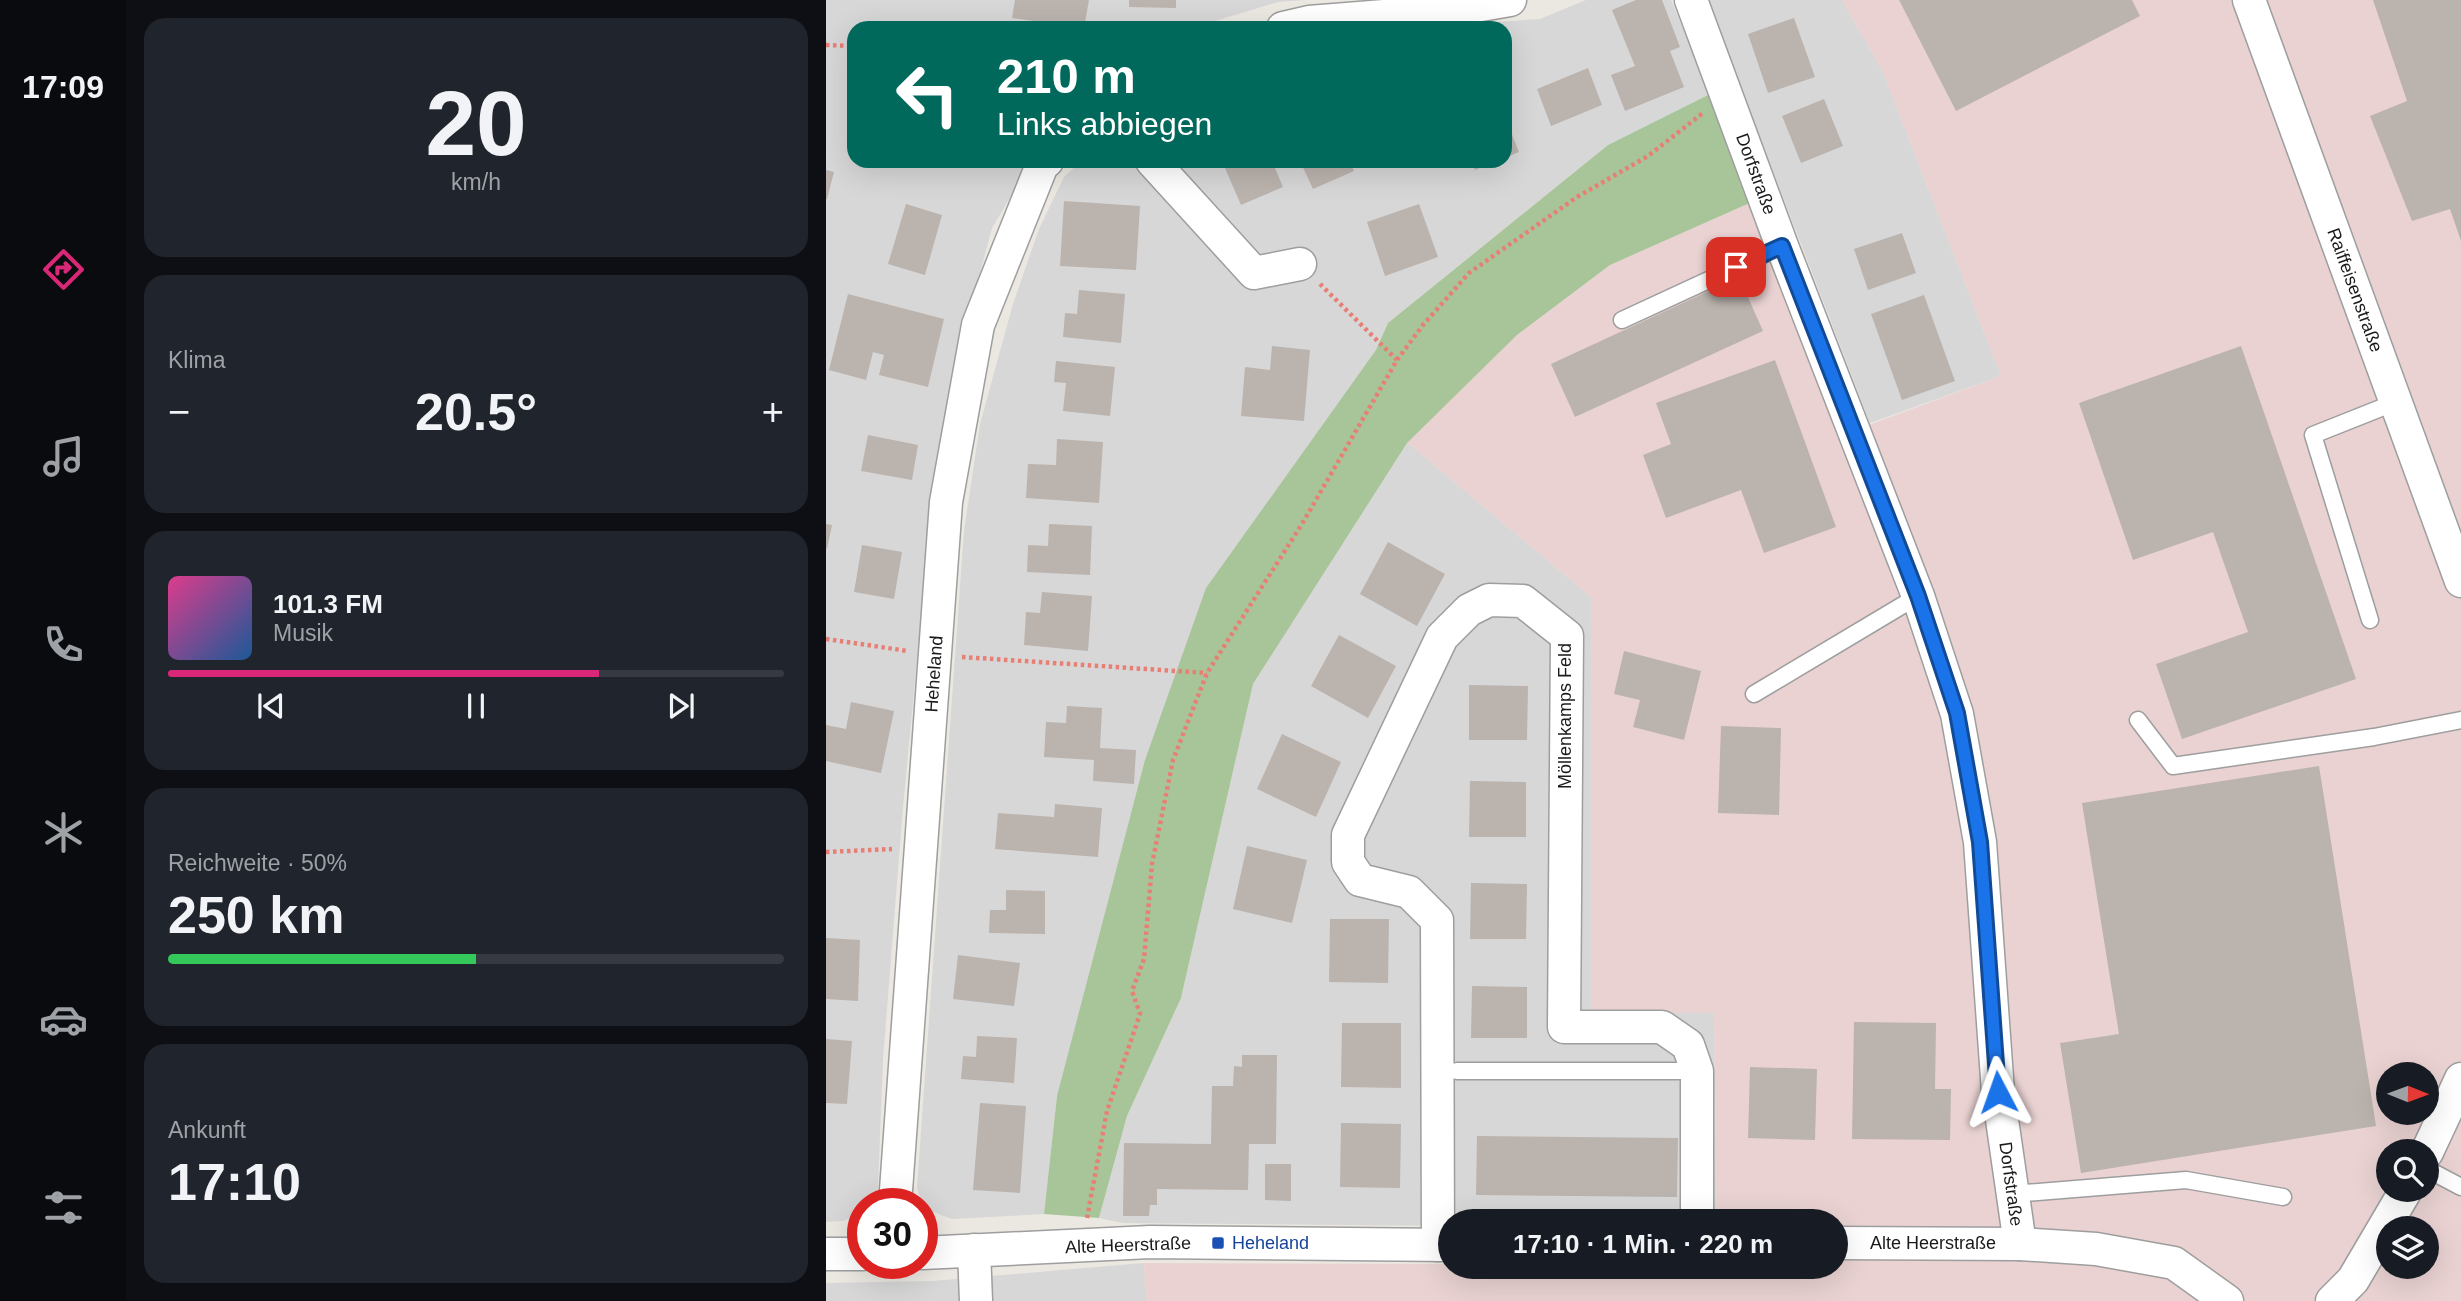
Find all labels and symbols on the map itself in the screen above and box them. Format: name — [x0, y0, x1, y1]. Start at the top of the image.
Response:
street label: Dorfstraße — [1732, 131, 1780, 217]
street label: Raiffeisenstraße — [2323, 225, 2387, 355]
pin — [1706, 237, 1766, 297]
street label: Heheland — [921, 635, 947, 713]
street label: Möllenkamps Feld — [1555, 643, 1575, 789]
position arrow — [1961, 1055, 2035, 1129]
north arrow — [2376, 1062, 2440, 1125]
street label: Dorfstraße — [1995, 1141, 2027, 1227]
speed limit sign: 30 — [847, 1188, 938, 1279]
street label: Alte Heerstraße — [1065, 1233, 1191, 1257]
place label: Heheland — [1232, 1233, 1309, 1253]
street label: Alte Heerstraße — [1870, 1233, 1996, 1253]
marker: Heheland — [1210, 1235, 1226, 1251]

